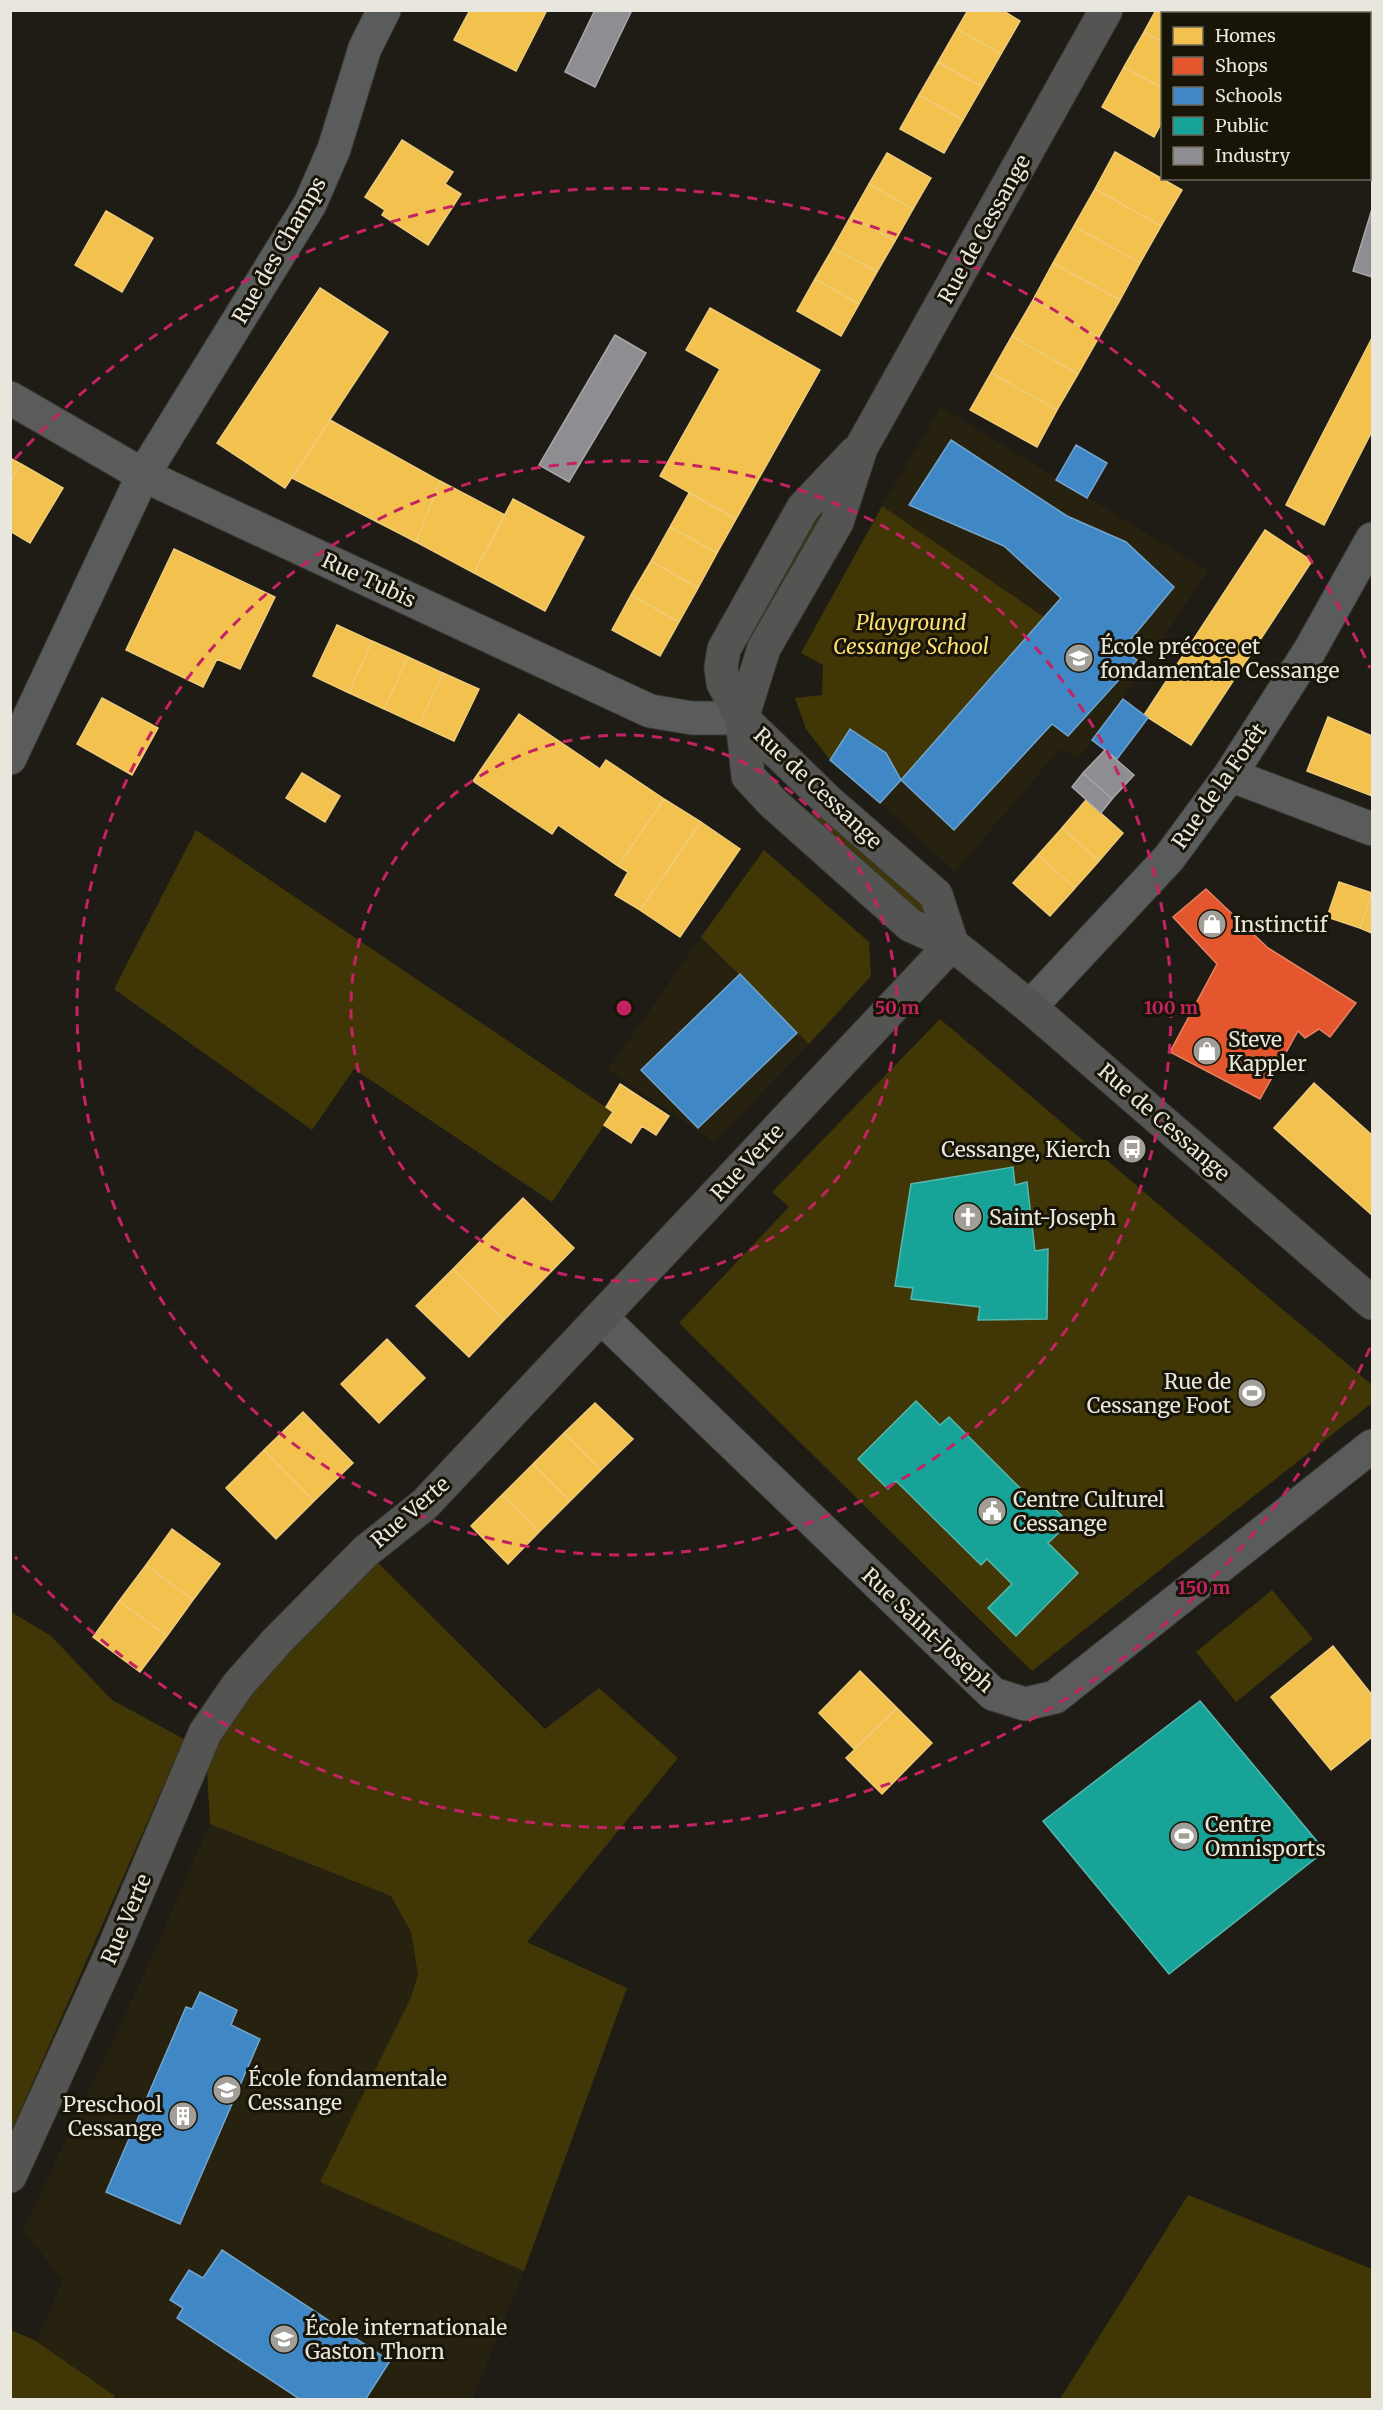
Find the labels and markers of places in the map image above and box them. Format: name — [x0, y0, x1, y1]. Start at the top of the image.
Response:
place label: École précoce et fondamentale Cessange — [1100, 632, 1339, 684]
school or university icon: École précoce et fondamentale Cessange — [1063, 642, 1095, 674]
shop icon: Instinctif — [1196, 908, 1228, 940]
place label: Instinctif — [1233, 911, 1328, 938]
centre of rings — [614, 998, 634, 1018]
place label: Steve Kappler — [1228, 1026, 1307, 1077]
shop icon: Steve Kappler — [1191, 1035, 1223, 1067]
bus stop icon: Cessange, Kierch — [1116, 1133, 1148, 1165]
place label: Cessange, Kierch — [941, 1136, 1111, 1163]
church icon: Saint-Joseph — [952, 1201, 984, 1233]
place label: Saint-Joseph — [989, 1204, 1116, 1231]
place label: Rue de Cessange Foot — [1087, 1368, 1231, 1419]
sports icon: Rue de Cessange Foot — [1236, 1377, 1268, 1409]
place label: Centre Culturel Cessange — [1013, 1486, 1165, 1537]
public building icon: Centre Culturel Cessange — [976, 1495, 1008, 1527]
place label: Centre Omnisports — [1205, 1811, 1326, 1862]
sports icon: Centre Omnisports — [1168, 1820, 1200, 1852]
place label: École fondamentale Cessange — [248, 2064, 447, 2116]
school or university icon: École fondamentale Cessange — [211, 2074, 243, 2106]
place label: Preschool Cessange — [63, 2091, 162, 2142]
building icon: Preschool Cessange — [167, 2100, 199, 2132]
place label: École internationale Gaston Thorn — [305, 2313, 507, 2365]
school or university icon: École internationale Gaston Thorn — [268, 2323, 300, 2355]

